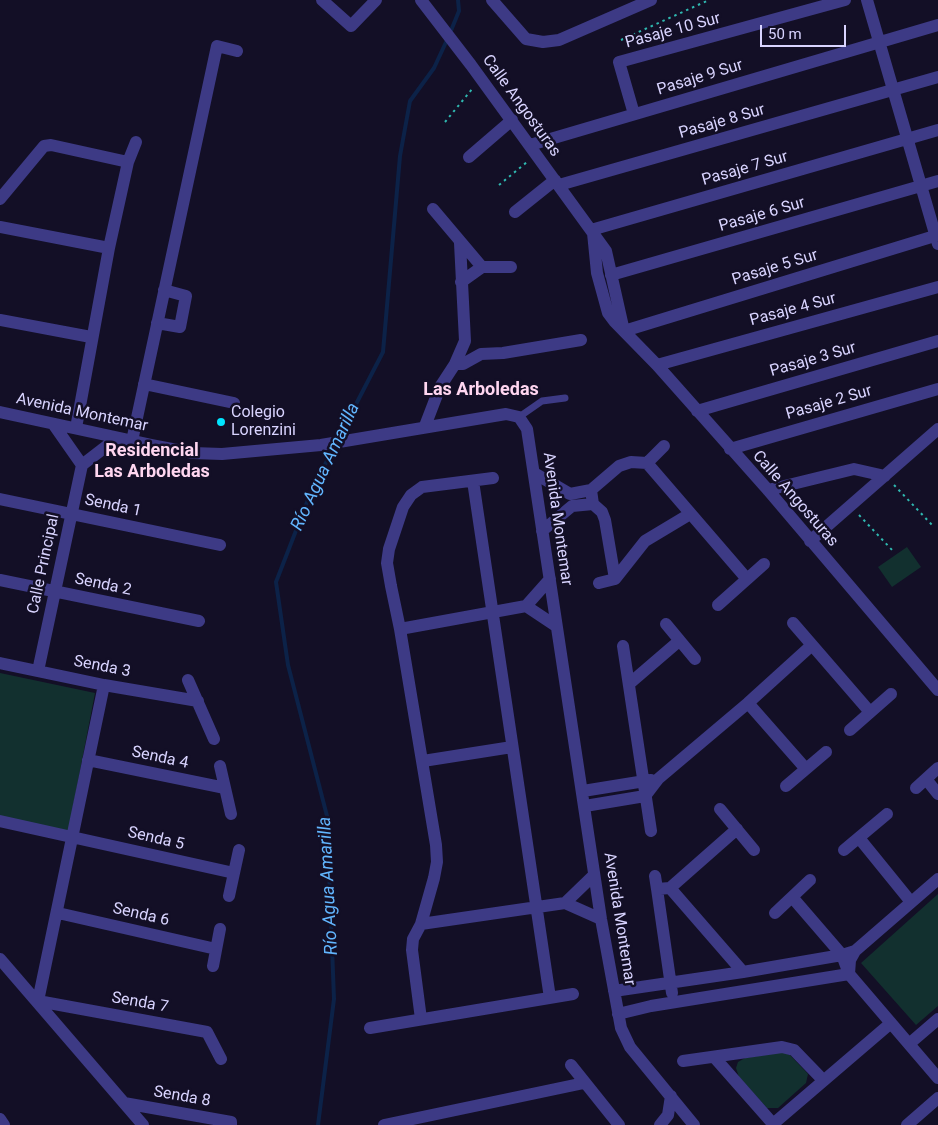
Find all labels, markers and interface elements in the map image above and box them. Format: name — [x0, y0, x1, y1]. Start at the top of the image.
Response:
street label: Pasaje 10 Sur — [623, 9, 723, 53]
scale bar — [763, 15, 849, 47]
text: 50 m — [768, 25, 802, 43]
street label: Calle Angosturas — [478, 51, 564, 161]
street label: Pasaje 9 Sur — [655, 56, 745, 100]
street label: Pasaje 8 Sur — [677, 101, 767, 143]
street label: Pasaje 7 Sur — [700, 148, 790, 190]
street label: Pasaje 6 Sur — [717, 194, 807, 236]
street label: Pasaje 5 Sur — [730, 246, 820, 290]
street label: Pasaje 4 Sur — [748, 289, 838, 331]
street label: Pasaje 3 Sur — [768, 339, 858, 381]
district label: Las Arboledas — [423, 379, 539, 401]
street label: Pasaje 2 Sur — [784, 382, 874, 424]
street label: Avenida Montemar — [14, 390, 150, 436]
water label: Río Agua Amarilla — [287, 400, 365, 534]
place label: Colegio Lorenzini — [231, 403, 296, 441]
marker: Colegio Lorenzini — [215, 416, 227, 428]
district label: Residencial Las Arboledas — [94, 440, 210, 482]
street label: Calle Angosturas — [748, 447, 842, 551]
street label: Avenida Montemar — [538, 451, 576, 587]
street label: Senda 1 — [83, 491, 143, 521]
street label: Calle Principal — [24, 512, 64, 616]
street label: Senda 2 — [73, 570, 133, 600]
street label: Senda 3 — [72, 652, 132, 682]
street label: Senda 4 — [130, 743, 190, 773]
water label: Río Agua Amarilla — [315, 816, 343, 956]
street label: Senda 5 — [126, 823, 186, 855]
street label: Avenida Montemar — [599, 851, 639, 987]
street label: Senda 6 — [111, 899, 171, 931]
street label: Senda 7 — [110, 989, 170, 1017]
street label: Senda 8 — [152, 1083, 212, 1111]

